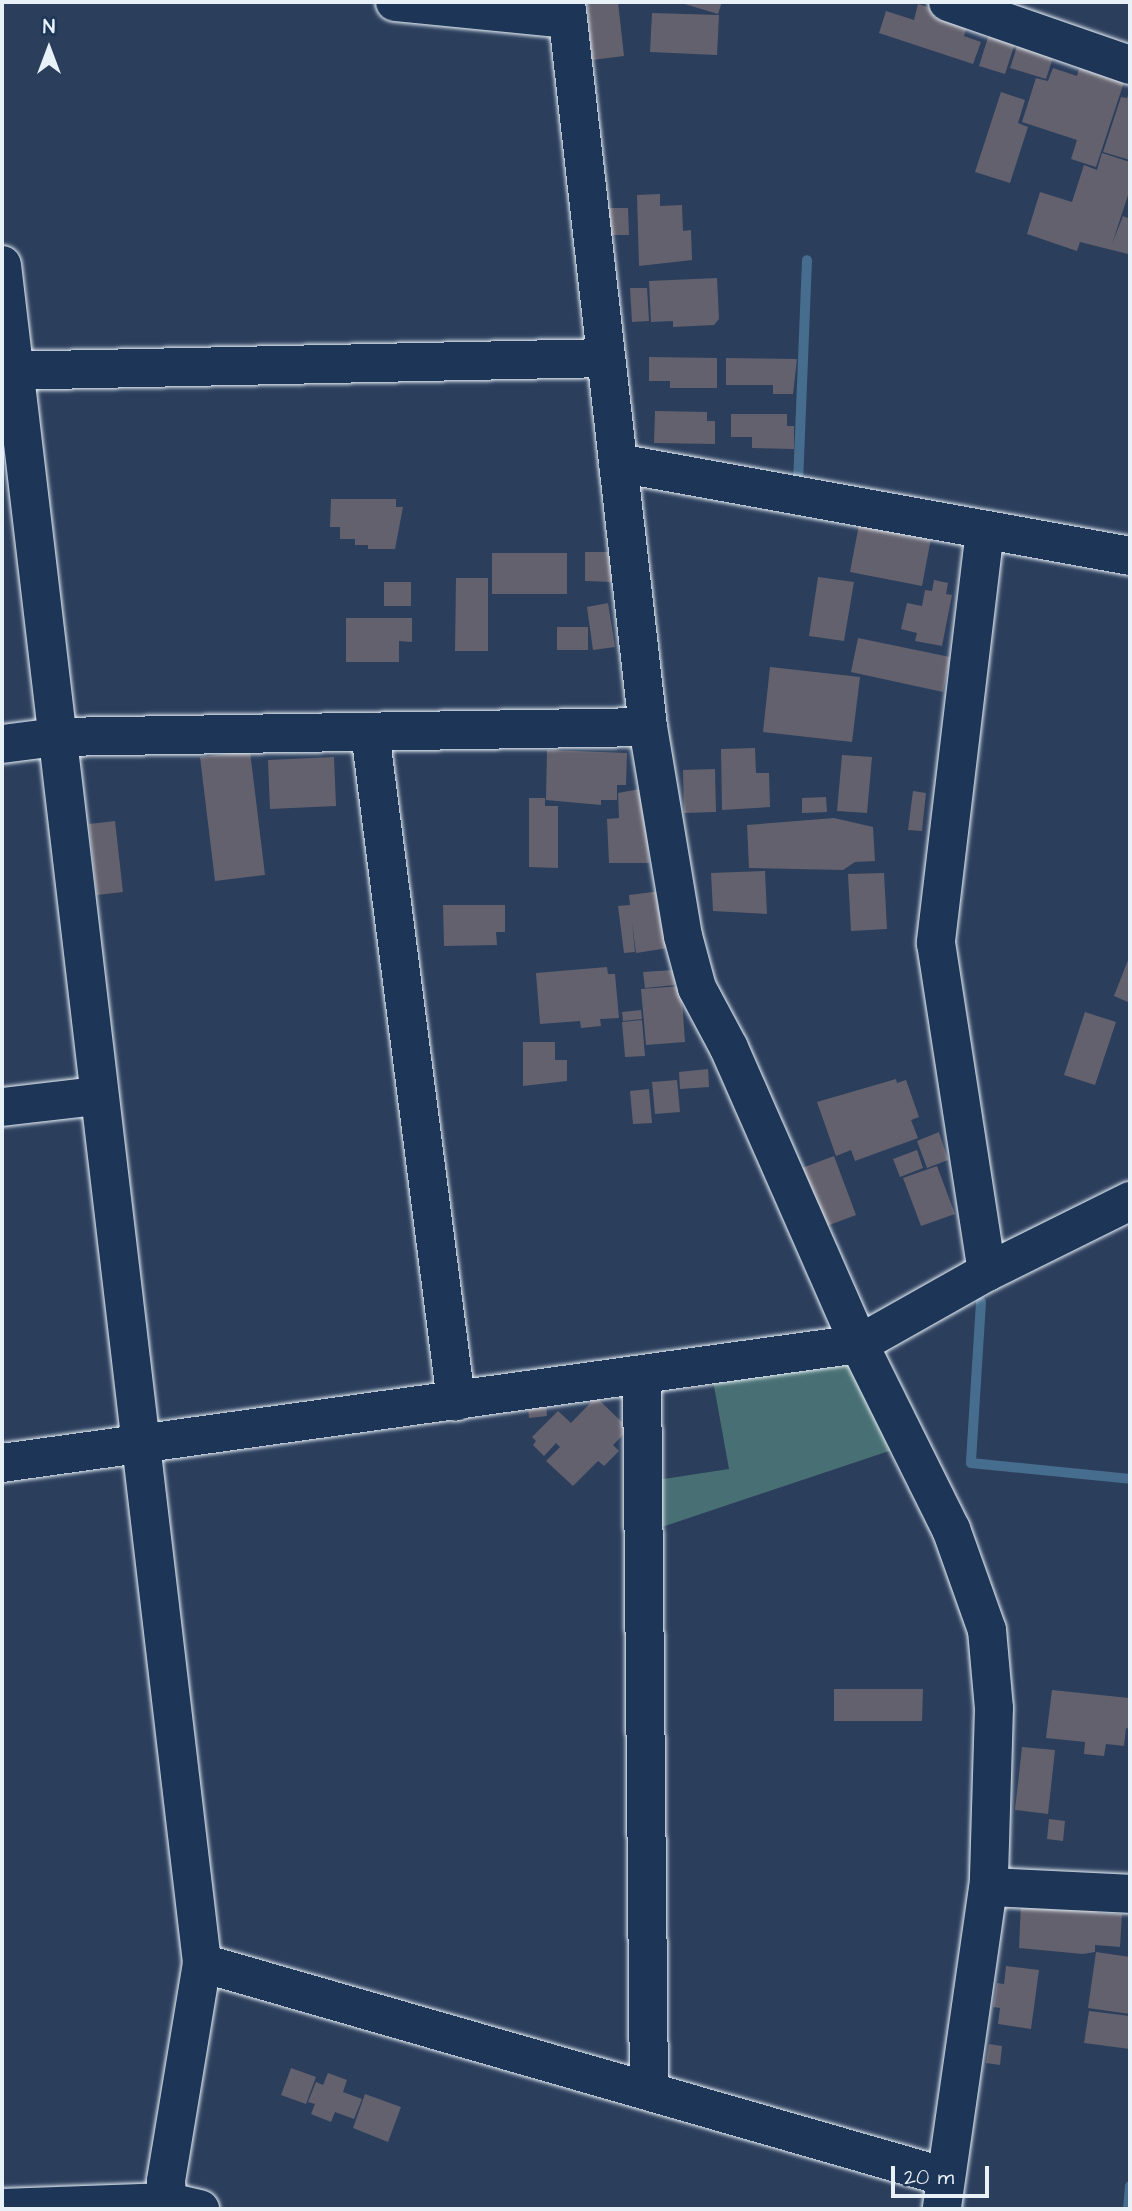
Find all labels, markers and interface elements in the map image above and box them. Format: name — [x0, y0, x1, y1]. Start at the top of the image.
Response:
north arrow — [14, 14, 84, 84]
text: N — [43, 14, 55, 41]
scale bar — [894, 2152, 992, 2196]
text: 20 m — [904, 2163, 954, 2192]

